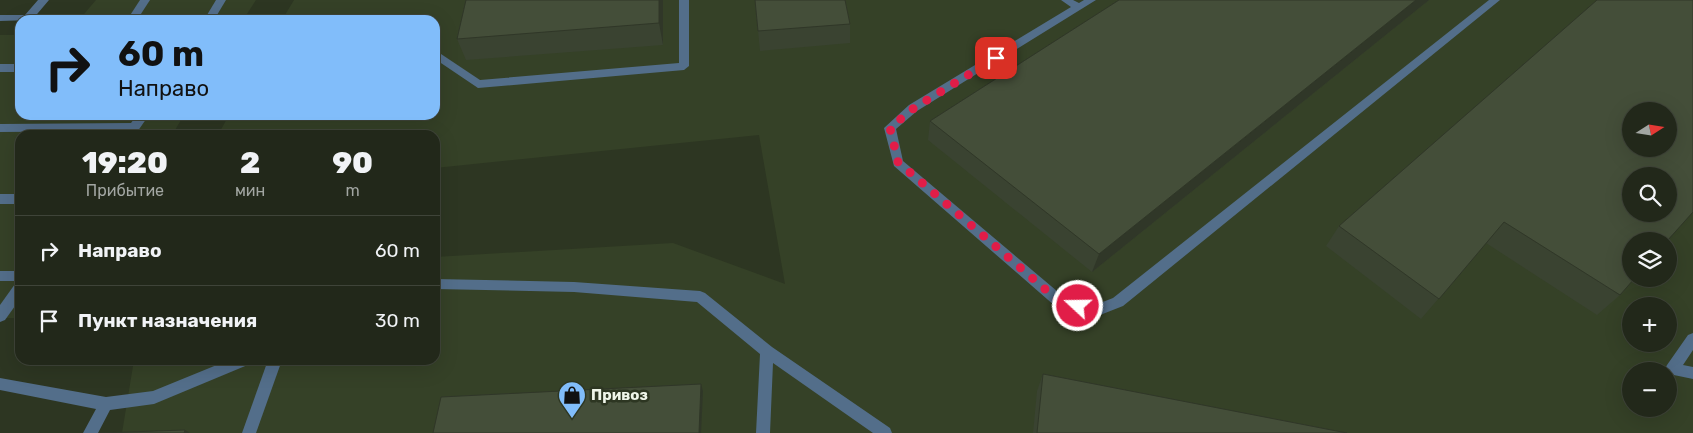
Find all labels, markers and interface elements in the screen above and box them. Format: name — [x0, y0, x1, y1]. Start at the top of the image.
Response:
text: 60 m — [118, 33, 204, 75]
icon: right — [35, 35, 100, 100]
pin — [975, 37, 1017, 79]
icon: arrive — [982, 44, 1010, 72]
text: Направо — [118, 75, 209, 102]
north arrow — [1622, 102, 1678, 158]
map controls — [1622, 102, 1677, 417]
text: 19:20 — [82, 145, 168, 181]
text: 2 — [240, 145, 260, 181]
text: 90 — [332, 145, 373, 181]
button: search — [1622, 167, 1677, 222]
text: Прибытие — [86, 181, 164, 200]
text: мин — [235, 181, 265, 200]
text: m — [346, 181, 360, 200]
button: layers — [1622, 232, 1677, 287]
icon: right — [35, 237, 63, 265]
text: Направо — [78, 239, 162, 262]
text: 60 m — [375, 239, 420, 262]
position arrow — [1051, 279, 1103, 331]
button: + — [1622, 297, 1677, 352]
icon: arrive — [35, 307, 63, 335]
text: Пункт назначения — [78, 309, 257, 332]
text: 30 m — [375, 309, 420, 332]
button: − — [1622, 362, 1677, 417]
shop icon: Привоз — [557, 380, 587, 419]
place label: Привоз — [591, 386, 648, 404]

